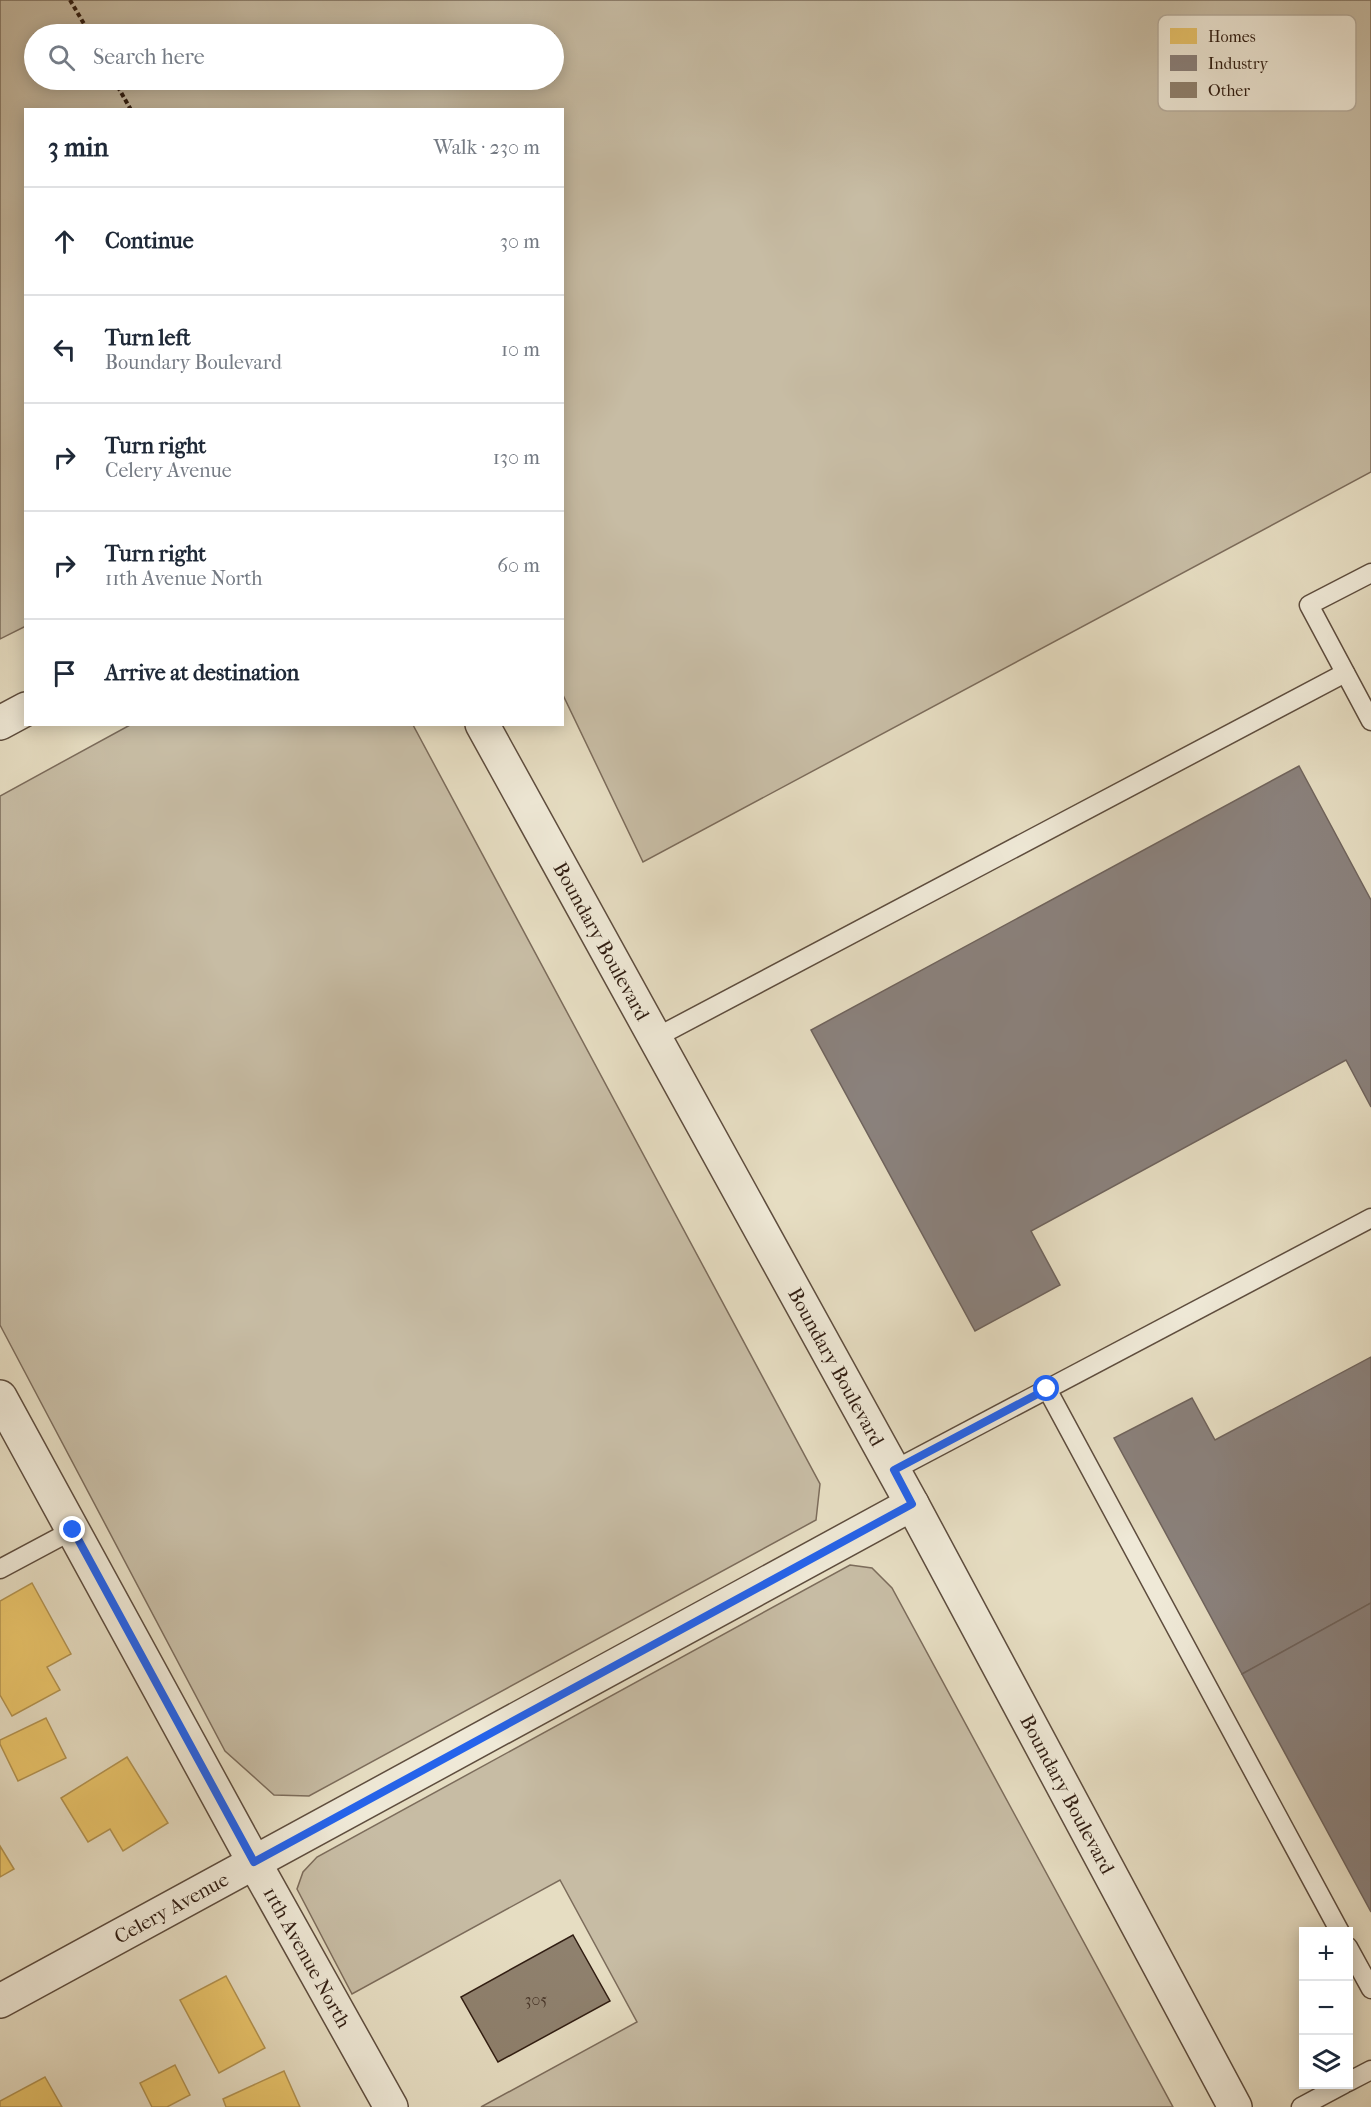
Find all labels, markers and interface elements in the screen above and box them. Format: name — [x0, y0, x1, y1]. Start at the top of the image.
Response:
legend — [1158, 15, 1356, 111]
search box — [24, 24, 564, 90]
text: Homes — [1208, 27, 1256, 46]
icon: search — [45, 41, 78, 74]
text: Search here — [93, 44, 205, 70]
text: Industry — [1208, 54, 1269, 73]
text: Other — [1208, 81, 1250, 100]
text: 3 min — [48, 132, 109, 163]
text: Walk · 230 m — [434, 136, 540, 159]
icon: ahead — [48, 225, 81, 258]
text: Continue — [105, 228, 194, 254]
text: 30 m — [500, 230, 540, 253]
text: Turn left — [105, 325, 191, 351]
icon: left — [48, 333, 81, 366]
text: 10 m — [501, 338, 540, 361]
text: Boundary Boulevard — [105, 351, 282, 374]
text: Turn right — [105, 433, 206, 459]
icon: right — [48, 441, 81, 474]
text: 130 m — [493, 446, 540, 469]
text: Celery Avenue — [105, 459, 232, 482]
text: Turn right — [105, 541, 206, 567]
icon: right — [48, 549, 81, 582]
text: 60 m — [497, 554, 540, 577]
text: 11th Avenue North — [105, 567, 263, 590]
icon: arrive — [48, 657, 81, 690]
text: Arrive at destination — [105, 660, 299, 686]
street label: Boundary Boulevard — [549, 858, 655, 1025]
street label: Boundary Boulevard — [784, 1284, 890, 1451]
route start — [1033, 1375, 1059, 1401]
route end — [59, 1516, 85, 1542]
street label: Boundary Boulevard — [1016, 1711, 1120, 1879]
street label: Celery Avenue — [110, 1867, 232, 1948]
street label: 11th Avenue North — [259, 1883, 356, 2032]
map controls — [1299, 1927, 1353, 2089]
button: + — [1299, 1927, 1353, 1981]
button: − — [1299, 1981, 1353, 2035]
house number: 305 — [525, 1990, 547, 2009]
button: layers — [1299, 2035, 1353, 2089]

